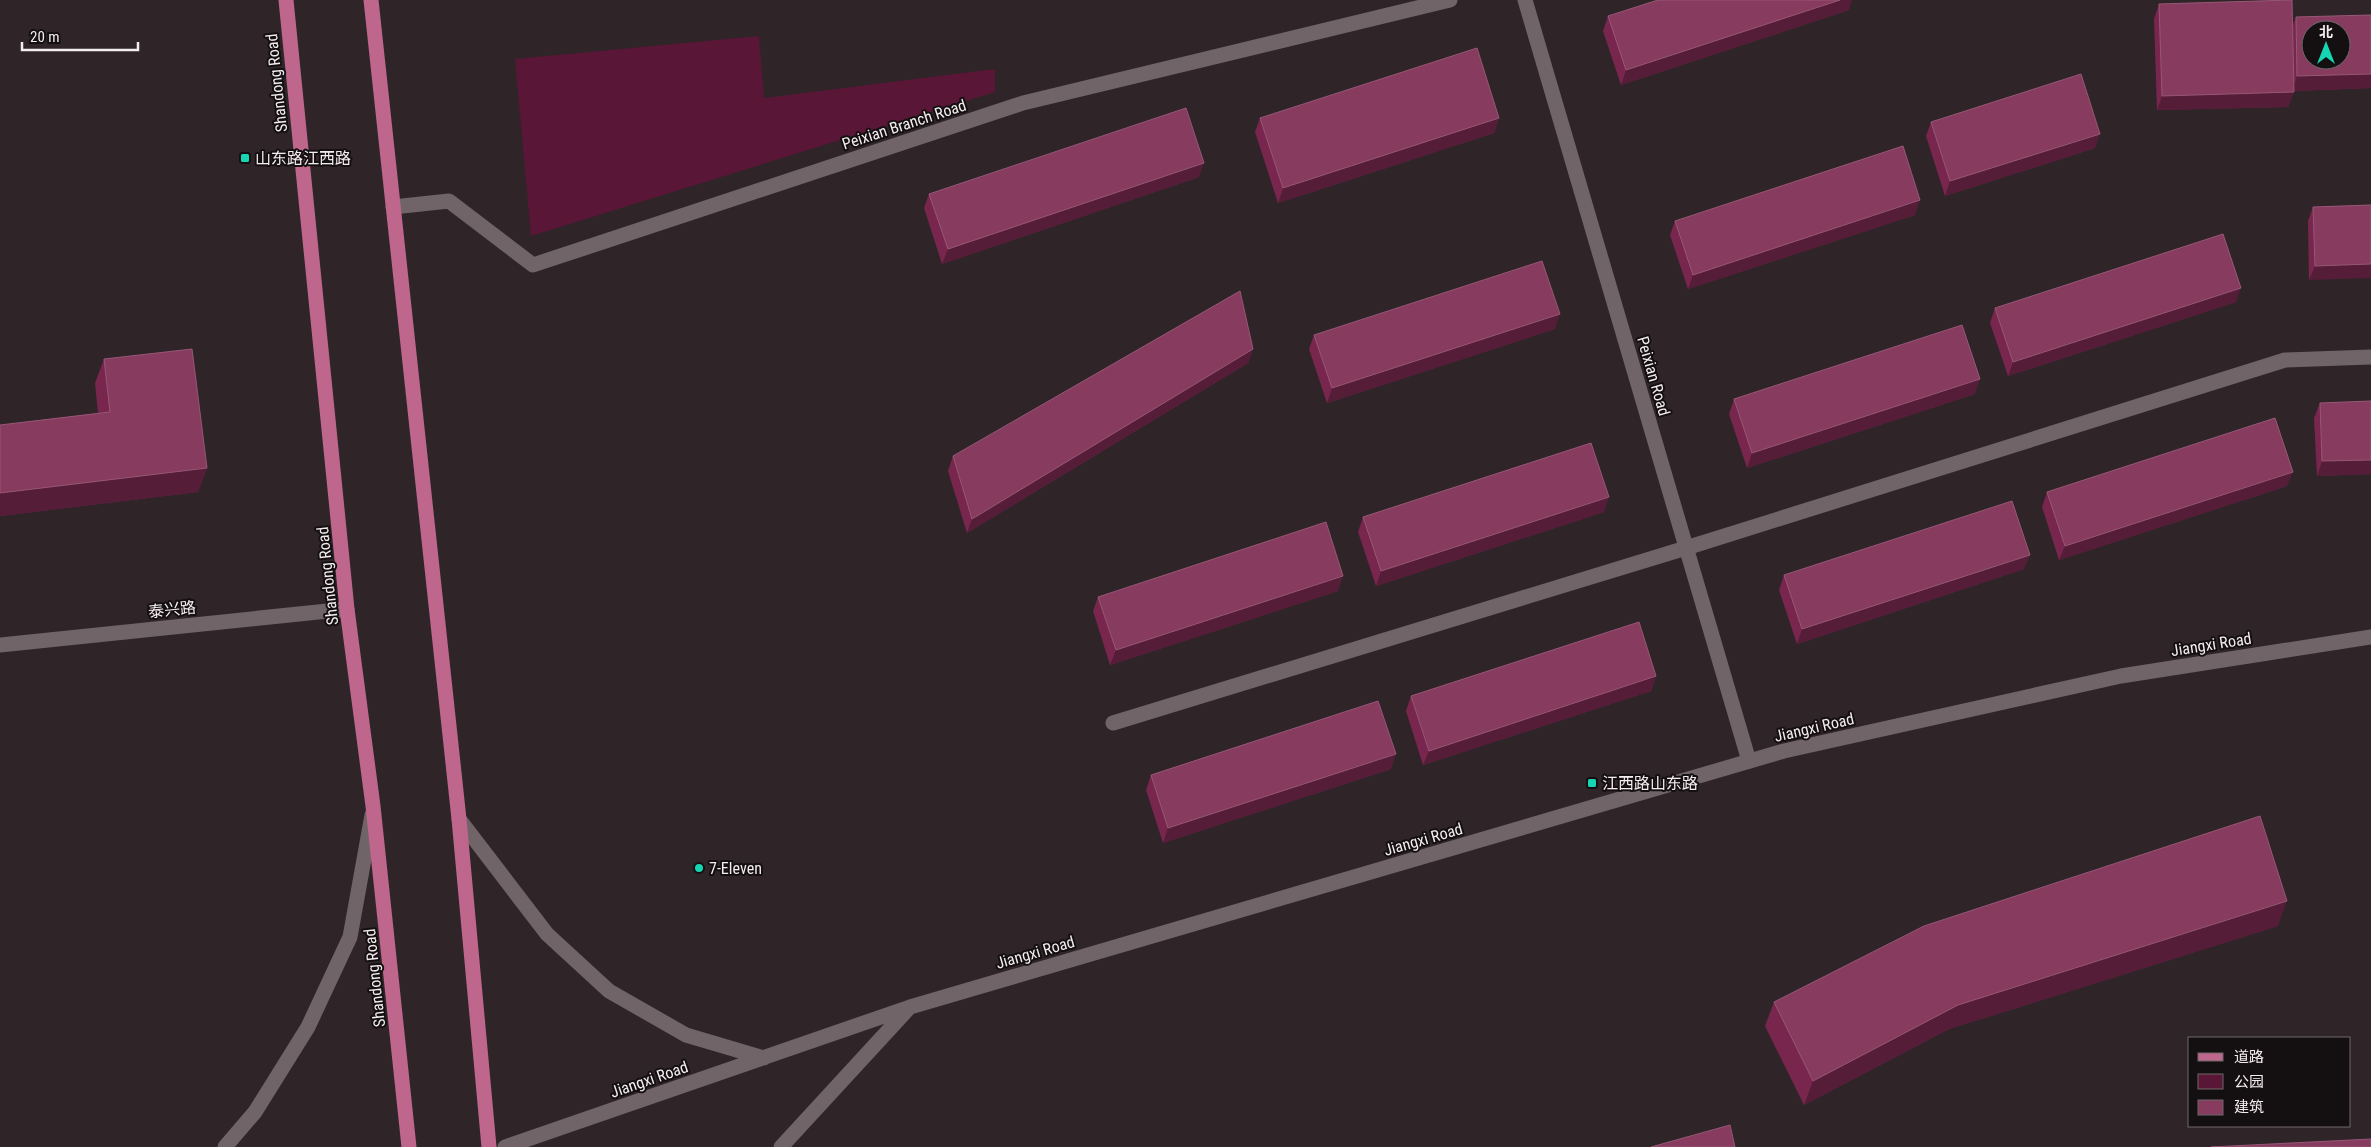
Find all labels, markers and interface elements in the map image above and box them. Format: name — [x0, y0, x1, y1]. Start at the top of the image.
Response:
scale bar — [22, 20, 139, 52]
north arrow — [2301, 20, 2351, 70]
text: 北 — [2319, 24, 2333, 40]
text: 20 m — [30, 28, 60, 46]
street label: Shandong Road — [262, 33, 291, 133]
street label: Peixian Branch Road — [840, 95, 969, 153]
place label: 山东路江西路 — [255, 149, 351, 168]
marker: 山东路江西路 — [239, 152, 251, 164]
street label: Peixian Road — [1633, 334, 1674, 418]
street label: Shandong Road — [313, 526, 342, 626]
street label: 泰兴路 — [147, 598, 197, 621]
street label: Jiangxi Road — [2169, 629, 2253, 660]
street label: Jiangxi Road — [1772, 709, 1856, 746]
place label: 江西路山东路 — [1602, 774, 1698, 793]
marker: 江西路山东路 — [1586, 777, 1598, 789]
street label: Jiangxi Road — [1381, 819, 1465, 860]
place label: 7-Eleven — [709, 859, 762, 878]
marker: 7-Eleven — [693, 862, 705, 874]
street label: Shandong Road — [360, 928, 389, 1028]
street label: Jiangxi Road — [993, 932, 1077, 973]
legend — [2188, 1037, 2351, 1127]
text: 道路 — [2234, 1048, 2264, 1066]
street label: Jiangxi Road — [608, 1057, 691, 1102]
text: 公园 — [2234, 1073, 2264, 1091]
text: 建筑 — [2234, 1098, 2264, 1116]

